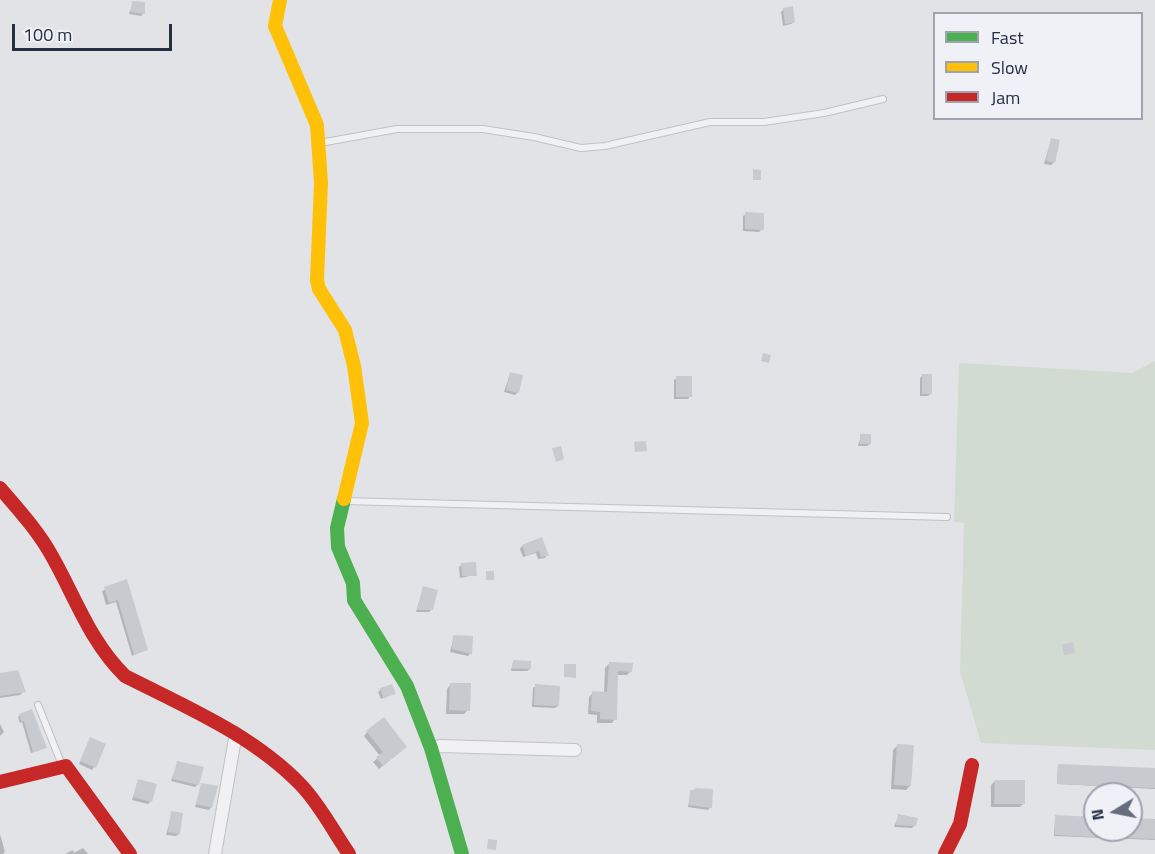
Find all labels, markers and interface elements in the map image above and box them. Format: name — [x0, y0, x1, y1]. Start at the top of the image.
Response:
scale bar — [15, 12, 176, 50]
legend — [933, 12, 1143, 120]
text: 100 m — [23, 21, 72, 48]
text: Fast — [991, 24, 1024, 51]
text: Slow — [991, 54, 1028, 81]
text: Jam — [991, 84, 1020, 111]
north arrow — [1083, 782, 1143, 842]
text: N — [1084, 807, 1110, 822]

